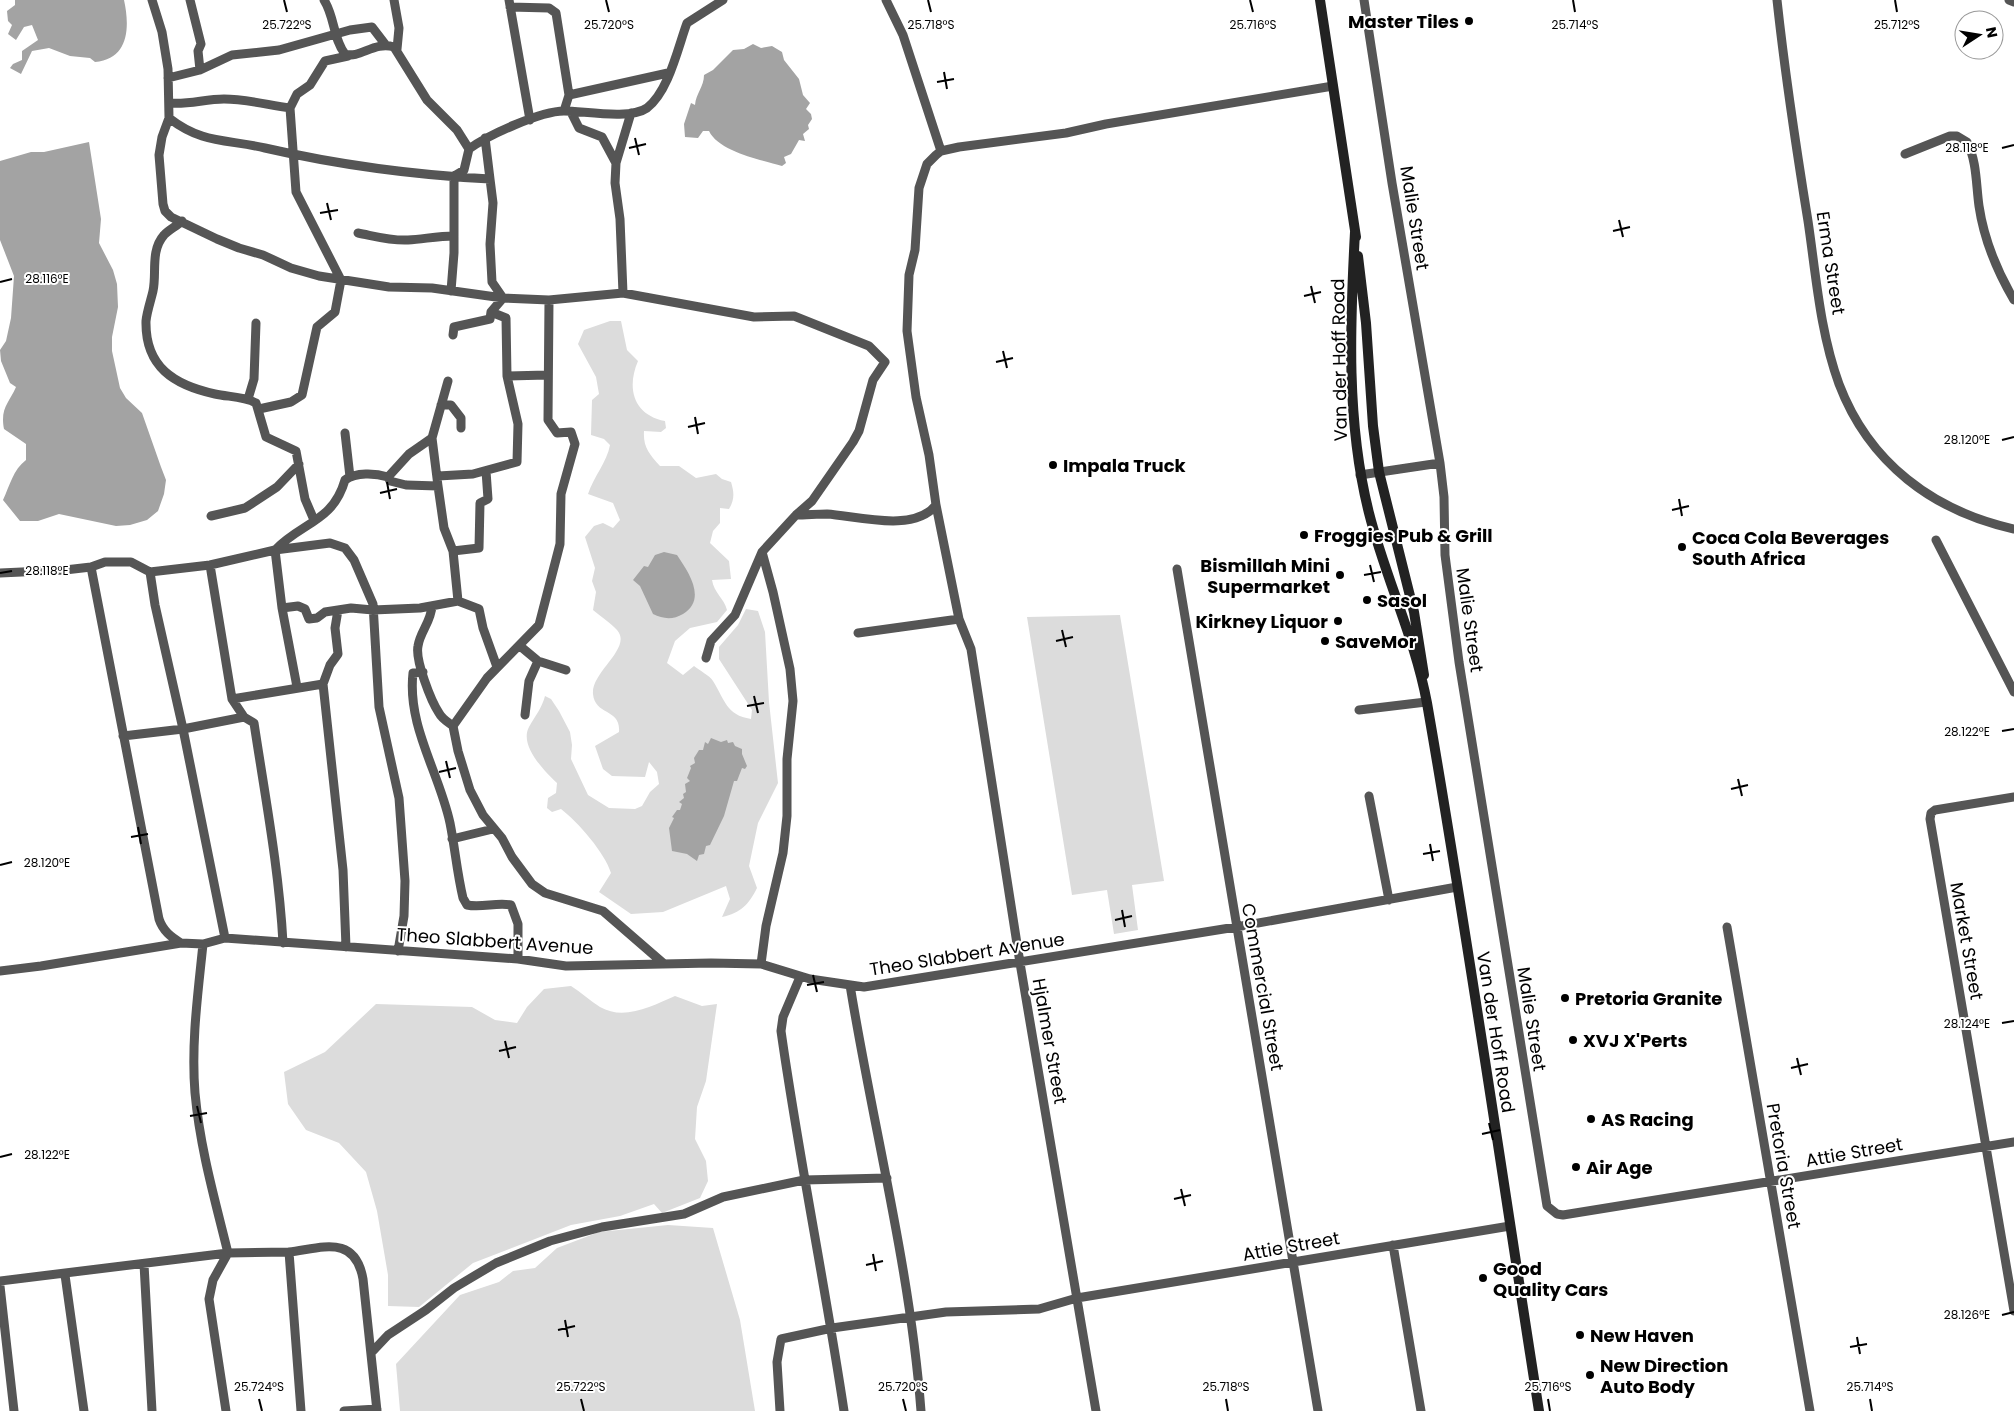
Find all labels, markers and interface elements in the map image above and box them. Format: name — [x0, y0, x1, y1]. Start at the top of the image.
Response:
place label: Master Tiles — [1348, 9, 1459, 34]
north arrow — [1954, 10, 2004, 60]
marker: Master Tiles — [1463, 15, 1475, 27]
text: 25.722°S — [262, 16, 312, 33]
text: 25.720°S — [584, 16, 634, 33]
text: 25.718°S — [908, 16, 954, 33]
text: 25.716°S — [1230, 16, 1276, 33]
text: 25.714°S — [1552, 16, 1598, 33]
text: 25.712°S — [1874, 16, 1920, 33]
text: N — [1981, 25, 2003, 40]
text: 28.118°E — [1945, 139, 1989, 156]
street label: Malie Street — [1394, 164, 1436, 272]
street label: Erma Street — [1811, 210, 1851, 316]
text: 28.116°E — [25, 270, 69, 287]
street label: Van der Hoff Road — [1325, 278, 1353, 442]
text: 28.120°E — [1944, 431, 1990, 448]
place label: Impala Truck — [1063, 453, 1187, 478]
marker: Impala Truck — [1047, 459, 1059, 471]
place label: Froggies Pub & Grill — [1314, 523, 1493, 548]
place label: Coca Cola Beverages South Africa — [1692, 525, 1889, 571]
marker: Froggies Pub & Grill — [1298, 529, 1310, 541]
marker: Coca Cola Beverages South Africa — [1676, 541, 1688, 553]
place label: Bismillah Mini Supermarket — [1200, 553, 1330, 599]
text: 28.118°E — [25, 562, 69, 579]
street label: Malie Street — [1450, 566, 1490, 674]
marker: Bismillah Mini Supermarket — [1334, 569, 1346, 581]
place label: Sasol — [1377, 588, 1427, 613]
marker: Sasol — [1361, 594, 1373, 606]
place label: Kirkney Liquor — [1195, 609, 1328, 634]
marker: Kirkney Liquor — [1332, 615, 1344, 627]
place label: SaveMor — [1335, 629, 1417, 654]
marker: SaveMor — [1319, 635, 1331, 647]
text: 28.122°E — [1944, 723, 1990, 740]
text: 28.120°E — [24, 854, 70, 871]
street label: Market Street — [1944, 880, 1990, 1002]
street label: Commercial Street — [1236, 901, 1290, 1073]
street label: Theo Slabbert Avenue — [396, 922, 594, 960]
street label: Theo Slabbert Avenue — [868, 926, 1066, 982]
street label: Van der Hoff Road — [1471, 950, 1521, 1114]
street label: Malie Street — [1511, 965, 1553, 1073]
street label: Hjalmer Street — [1027, 976, 1073, 1106]
place label: Pretoria Granite — [1575, 986, 1722, 1011]
marker: Pretoria Granite — [1559, 992, 1571, 1004]
text: 28.124°E — [1944, 1015, 1990, 1032]
place label: XVJ X'Perts — [1583, 1028, 1687, 1053]
marker: XVJ X'Perts — [1567, 1034, 1579, 1046]
street label: Pretoria Street — [1761, 1101, 1807, 1231]
place label: AS Racing — [1601, 1107, 1694, 1132]
marker: AS Racing — [1585, 1113, 1597, 1125]
street label: Attie Street — [1803, 1131, 1905, 1173]
text: 28.122°E — [24, 1146, 70, 1163]
place label: Air Age — [1586, 1155, 1653, 1180]
marker: Air Age — [1570, 1161, 1582, 1173]
street label: Attie Street — [1240, 1225, 1342, 1267]
place label: Good Quality Cars — [1493, 1256, 1608, 1302]
marker: Good Quality Cars — [1477, 1272, 1489, 1284]
text: 28.126°E — [1944, 1306, 1990, 1323]
place label: New Haven — [1590, 1323, 1694, 1348]
marker: New Haven — [1574, 1329, 1586, 1341]
place label: New Direction Auto Body — [1600, 1353, 1728, 1399]
marker: New Direction Auto Body — [1584, 1369, 1596, 1381]
text: 25.724°S — [234, 1378, 284, 1395]
text: 25.722°S — [556, 1378, 606, 1395]
text: 25.720°S — [878, 1378, 928, 1395]
text: 25.718°S — [1203, 1378, 1249, 1395]
text: 25.716°S — [1525, 1378, 1571, 1395]
text: 25.714°S — [1847, 1378, 1893, 1395]

